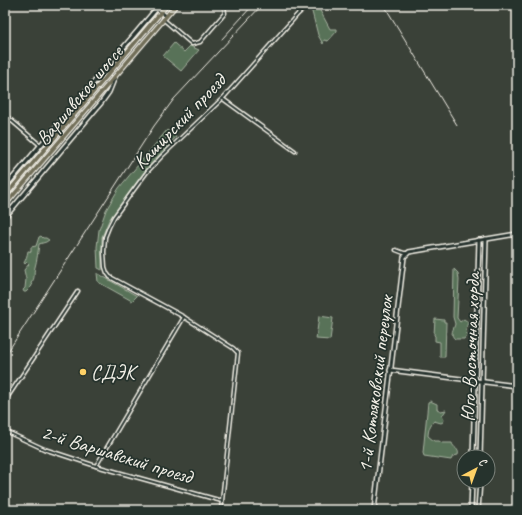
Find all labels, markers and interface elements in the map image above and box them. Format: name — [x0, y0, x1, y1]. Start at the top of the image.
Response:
street label: Варшавское шоссе — [30, 39, 129, 150]
street label: Каширский проезд — [128, 67, 232, 174]
street label: Юго-Восточная хорда — [455, 270, 486, 422]
street label: 1-й Котляковский переулок — [352, 293, 399, 474]
place label: СДЭК — [91, 360, 139, 385]
marker: СДЭК — [78, 367, 88, 377]
street label: 2-й Варшавский проезд — [38, 420, 197, 490]
north arrow — [456, 449, 496, 489]
text: С — [476, 454, 490, 470]

